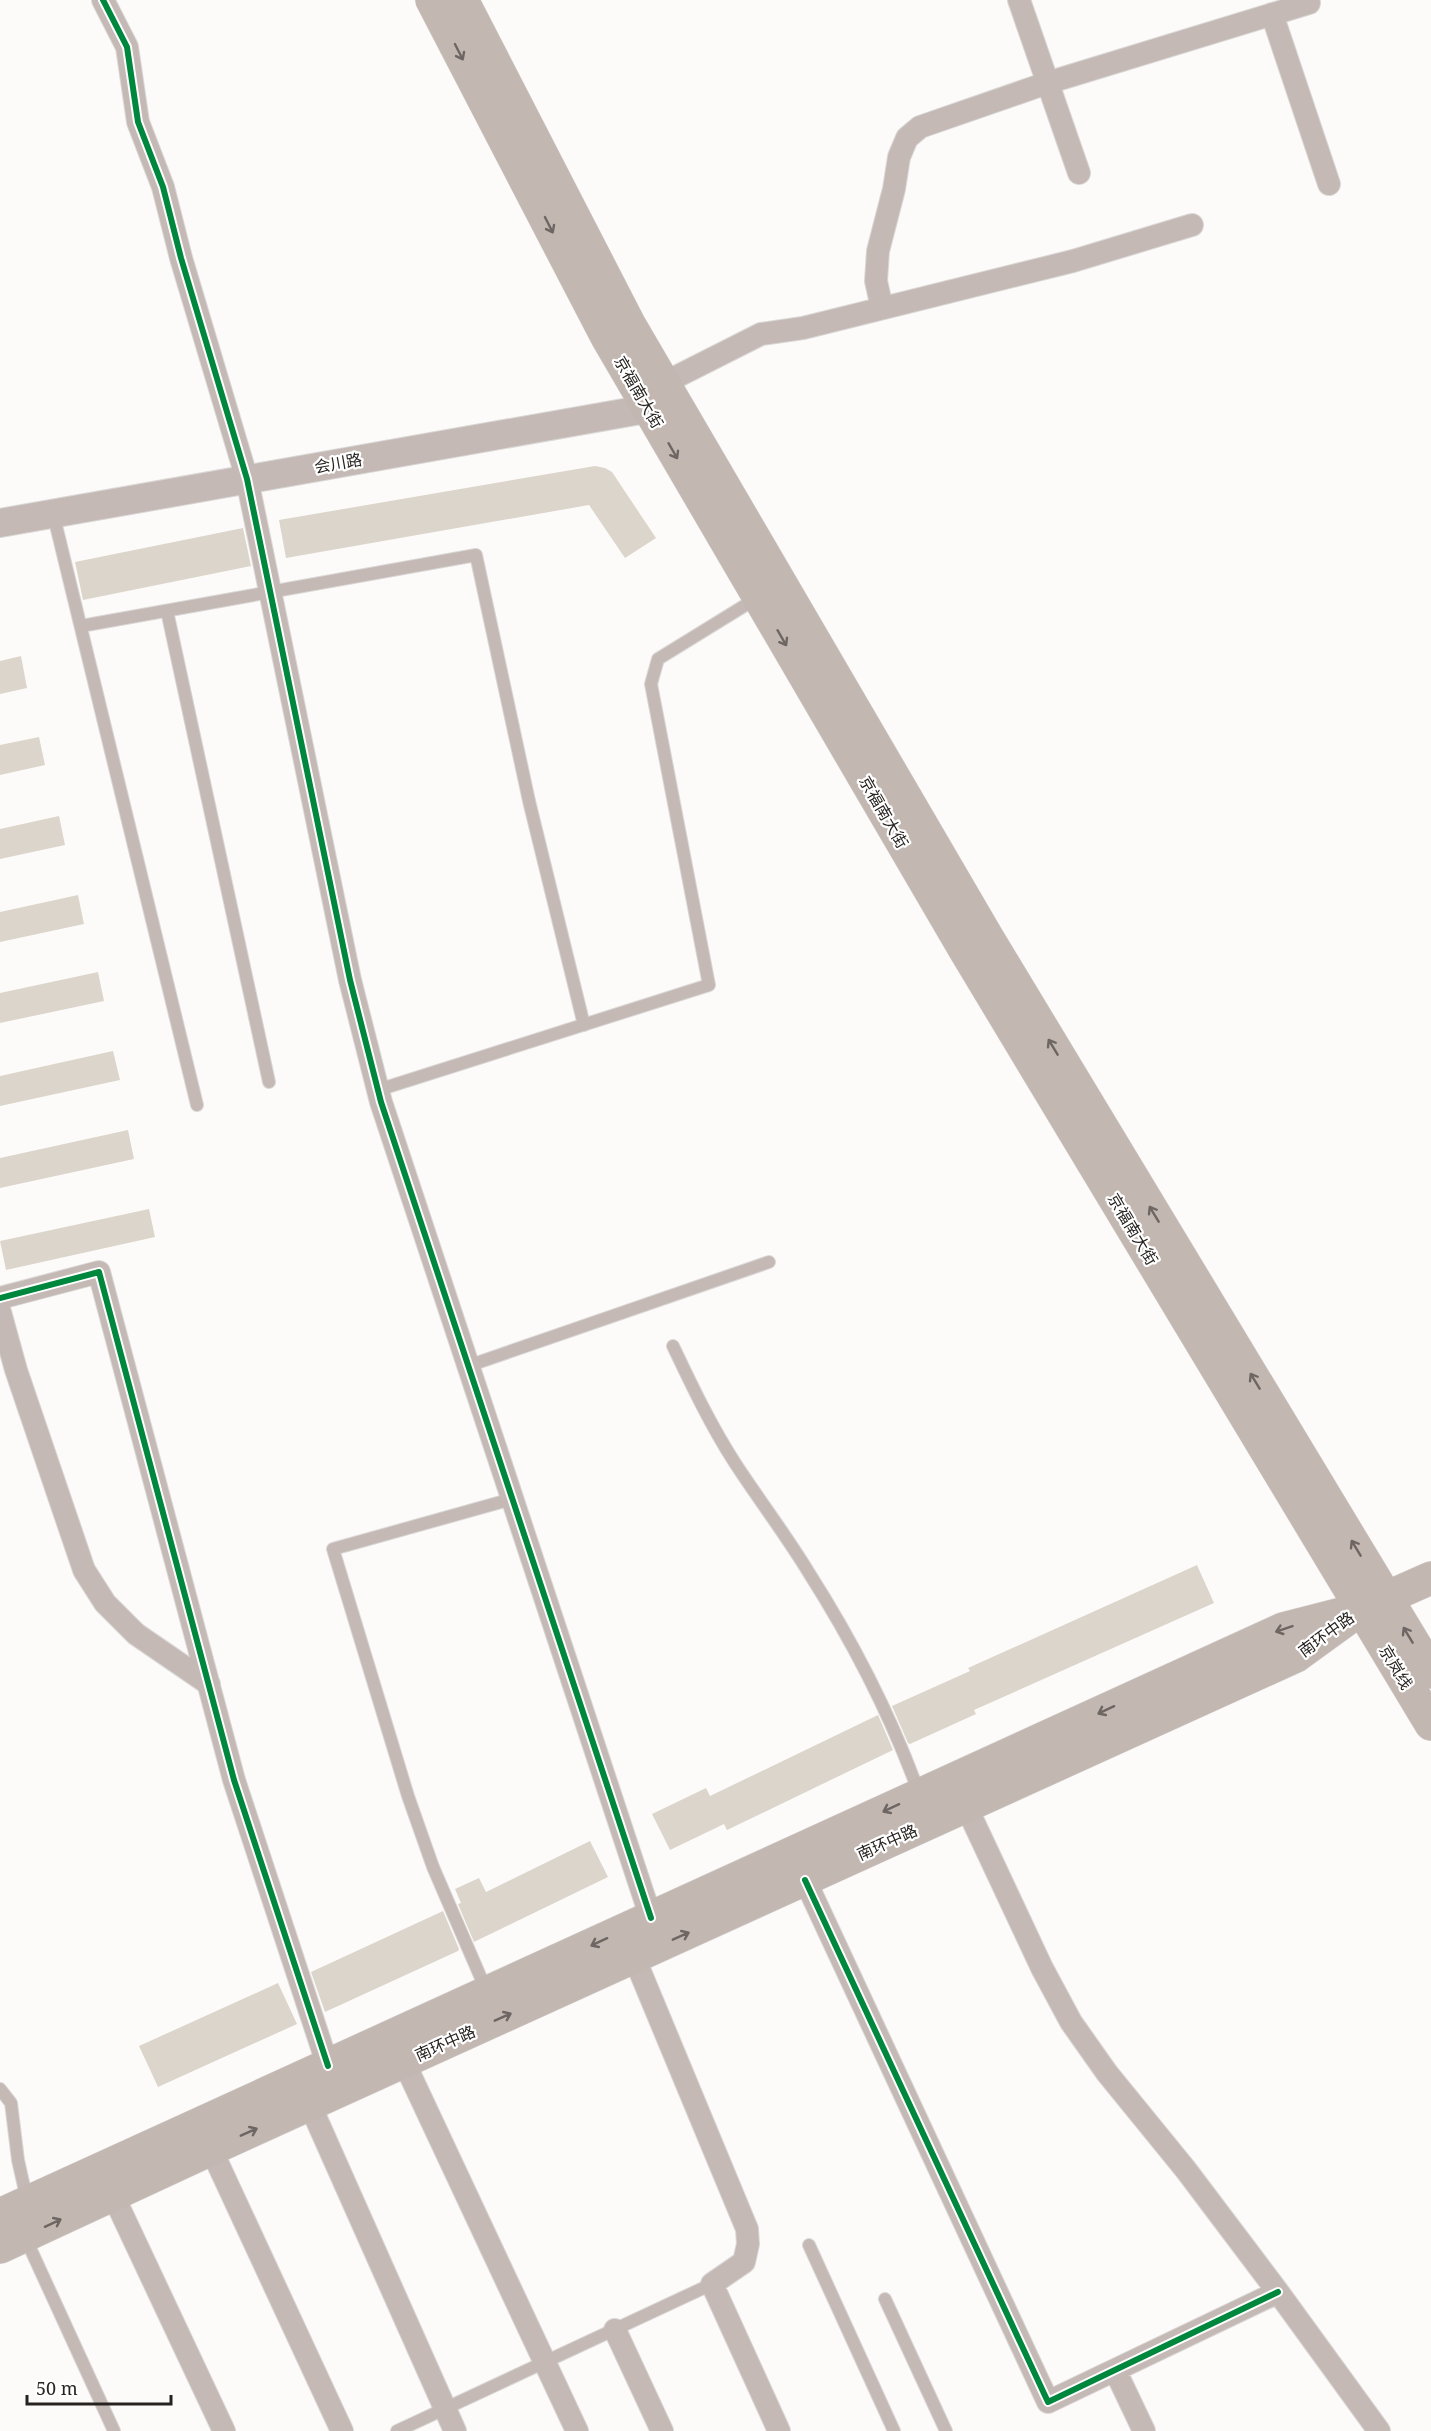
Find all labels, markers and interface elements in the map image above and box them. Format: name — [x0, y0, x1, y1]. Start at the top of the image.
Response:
one-way arrow — [453, 43, 465, 60]
one-way arrow — [544, 216, 555, 234]
street label: 京福南大街 — [609, 352, 669, 432]
one-way arrow — [668, 442, 680, 459]
street label: 会川路 — [312, 448, 364, 478]
one-way arrow — [776, 629, 788, 646]
street label: 京福南大街 — [854, 772, 914, 852]
one-way arrow — [1047, 1039, 1059, 1056]
street label: 京福南大街 — [1103, 1189, 1163, 1269]
one-way arrow — [1148, 1206, 1160, 1223]
one-way arrow — [1248, 1373, 1260, 1390]
one-way arrow — [1349, 1540, 1361, 1557]
street label: 南环中路 — [1294, 1606, 1358, 1662]
one-way arrow — [1275, 1625, 1294, 1636]
one-way arrow — [1402, 1627, 1414, 1644]
street label: 京岚线 — [1374, 1641, 1418, 1693]
one-way arrow — [1098, 1704, 1116, 1716]
one-way arrow — [882, 1803, 900, 1815]
street label: 南环中路 — [853, 1819, 921, 1865]
one-way arrow — [671, 1930, 689, 1941]
one-way arrow — [590, 1936, 608, 1948]
one-way arrow — [494, 2010, 512, 2022]
street label: 南环中路 — [411, 2020, 479, 2066]
one-way arrow — [239, 2126, 258, 2137]
one-way arrow — [44, 2216, 62, 2227]
scale bar — [27, 2368, 171, 2406]
text: 50 m — [36, 2376, 78, 2400]

